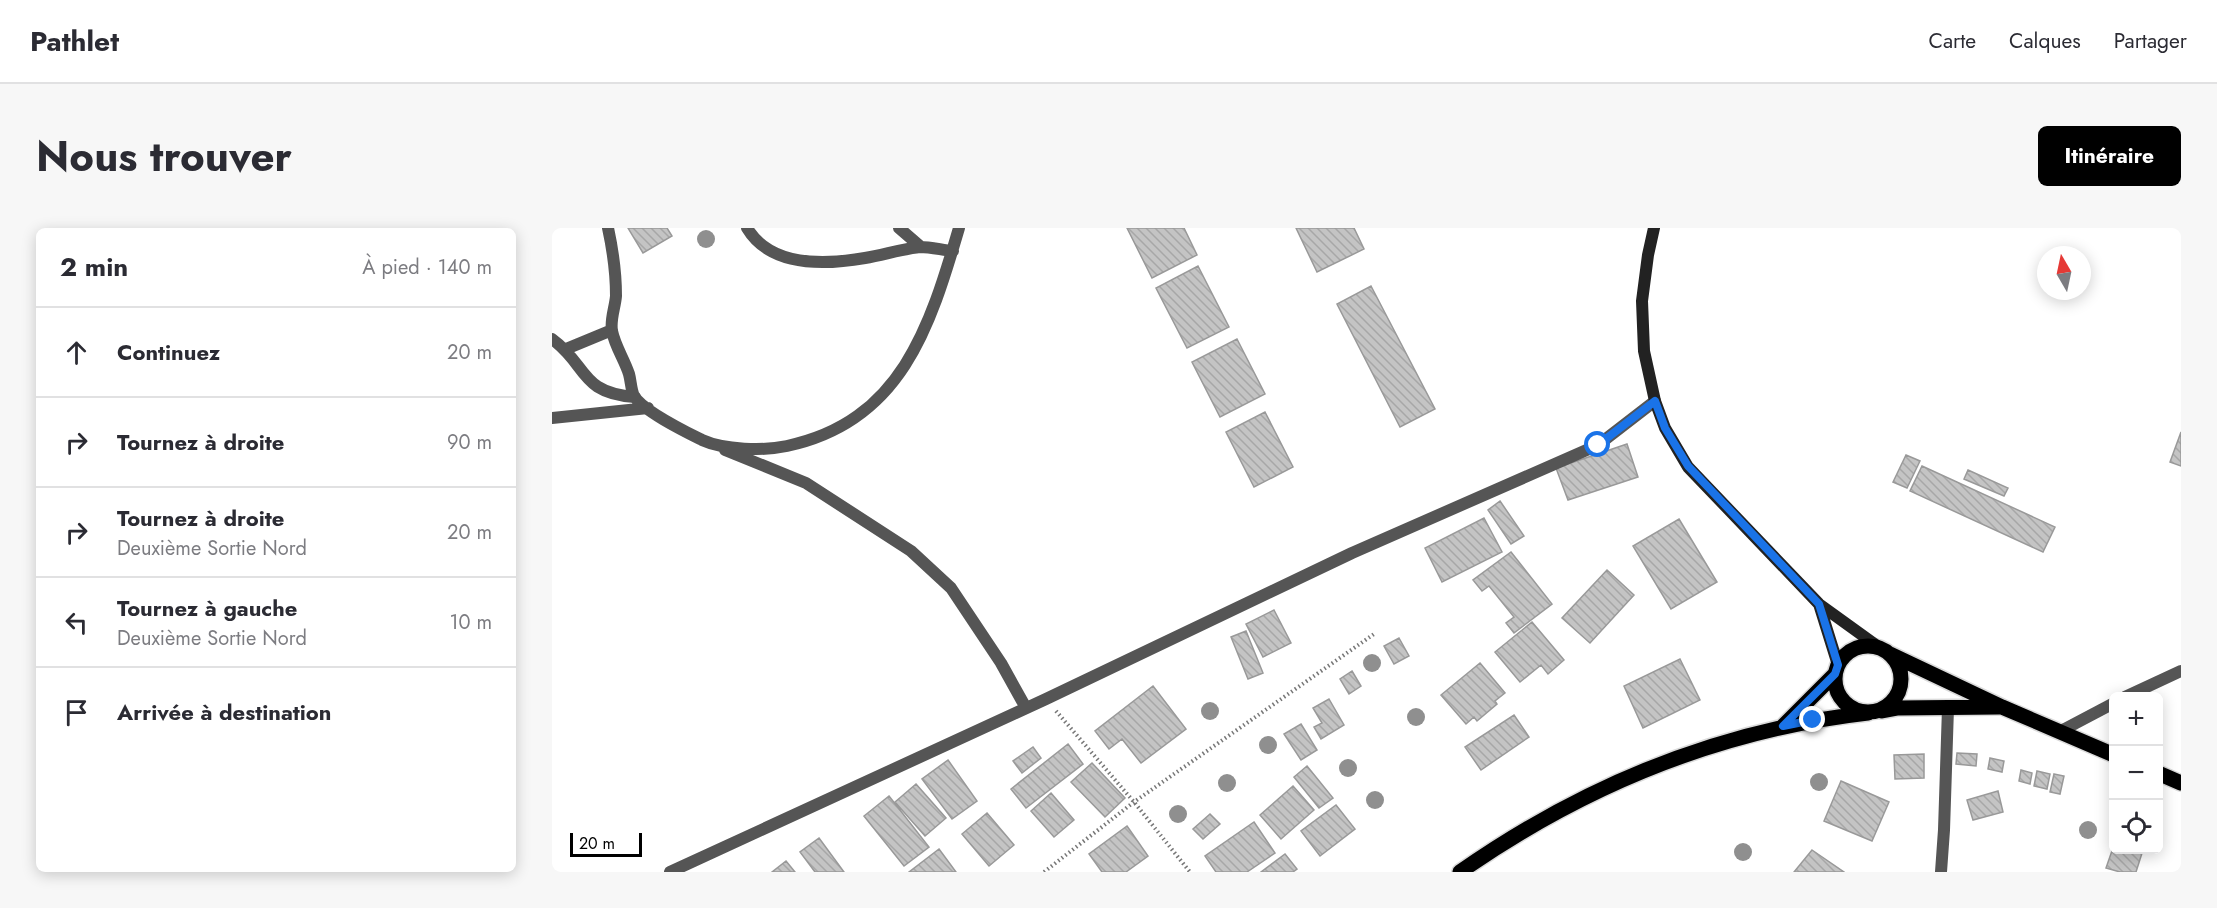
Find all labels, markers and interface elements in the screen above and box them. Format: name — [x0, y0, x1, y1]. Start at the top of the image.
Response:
text: Pathlet — [30, 21, 119, 62]
text: Carte — [1929, 26, 1976, 56]
text: Calques — [2009, 26, 2081, 56]
text: Partager — [2114, 26, 2187, 56]
text: Nous trouver — [36, 126, 292, 187]
button: Itinéraire — [2038, 126, 2181, 186]
north arrow — [2037, 246, 2091, 300]
text: 2 min — [60, 248, 128, 286]
text: À pied · 140 m — [362, 253, 492, 282]
icon: ahead — [60, 336, 93, 369]
text: Continuez — [117, 336, 220, 368]
text: 20 m — [447, 338, 492, 367]
icon: right — [60, 426, 93, 459]
text: Tournez à droite — [117, 426, 284, 458]
text: 90 m — [447, 428, 492, 457]
route start — [1584, 431, 1610, 457]
text: Tournez à droite — [117, 502, 284, 534]
icon: right — [60, 516, 93, 549]
text: 20 m — [447, 518, 492, 547]
text: Deuxième Sortie Nord — [117, 534, 307, 563]
text: Tournez à gauche — [117, 592, 297, 624]
icon: left — [60, 606, 93, 639]
text: 10 m — [449, 608, 492, 637]
text: Deuxième Sortie Nord — [117, 624, 307, 653]
map controls — [2109, 692, 2163, 854]
button: + — [2109, 692, 2163, 746]
icon: arrive — [60, 696, 93, 729]
text: Arrivée à destination — [117, 696, 331, 728]
route end — [1799, 706, 1825, 732]
button: − — [2109, 746, 2163, 800]
button: locate — [2109, 800, 2163, 854]
scale bar — [570, 830, 642, 858]
text: 20 m — [579, 832, 615, 855]

